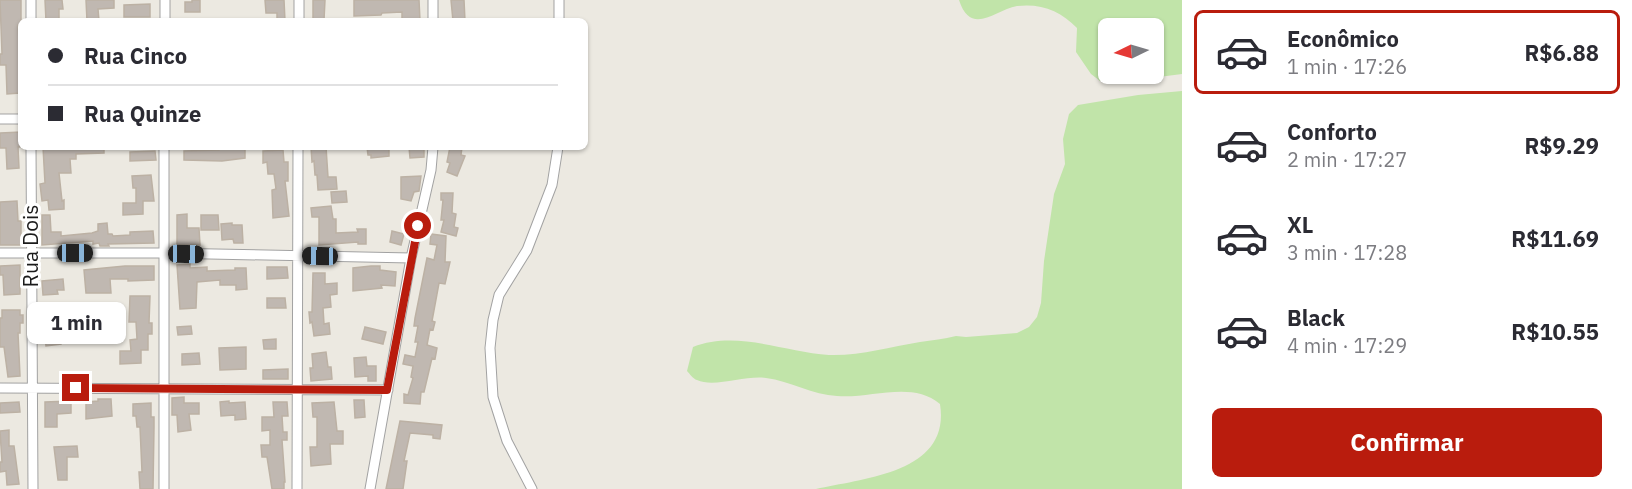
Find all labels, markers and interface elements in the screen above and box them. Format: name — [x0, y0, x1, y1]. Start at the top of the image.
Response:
north arrow — [1098, 18, 1164, 84]
map controls — [1098, 18, 1164, 84]
text: Econômico — [1287, 24, 1399, 53]
icon: car — [1215, 25, 1269, 79]
text: R$6.88 — [1525, 38, 1599, 67]
text: Rua Cinco — [84, 41, 187, 70]
text: 1 min · 17:26 — [1287, 53, 1407, 80]
text: Rua Quinze — [84, 99, 201, 128]
text: Conforto — [1287, 117, 1377, 146]
icon: car — [1215, 118, 1269, 172]
text: R$9.29 — [1525, 131, 1599, 160]
text: 2 min · 17:27 — [1287, 146, 1407, 173]
street label: Rua Dois — [16, 205, 44, 287]
text: XL — [1287, 210, 1313, 239]
icon: car — [1215, 211, 1269, 265]
route start — [404, 212, 431, 239]
text: R$11.69 — [1511, 224, 1599, 253]
text: 3 min · 17:28 — [1287, 239, 1407, 266]
car — [57, 244, 93, 262]
car — [168, 245, 204, 263]
car — [302, 247, 338, 265]
callout: 1 min — [26, 301, 125, 343]
text: Black — [1287, 303, 1345, 332]
icon: car — [1215, 304, 1269, 358]
text: 1 min — [50, 309, 103, 336]
text: R$10.55 — [1511, 317, 1599, 346]
text: 4 min · 17:29 — [1287, 332, 1407, 359]
route end — [62, 374, 89, 401]
button: Confirmar — [1212, 408, 1602, 477]

